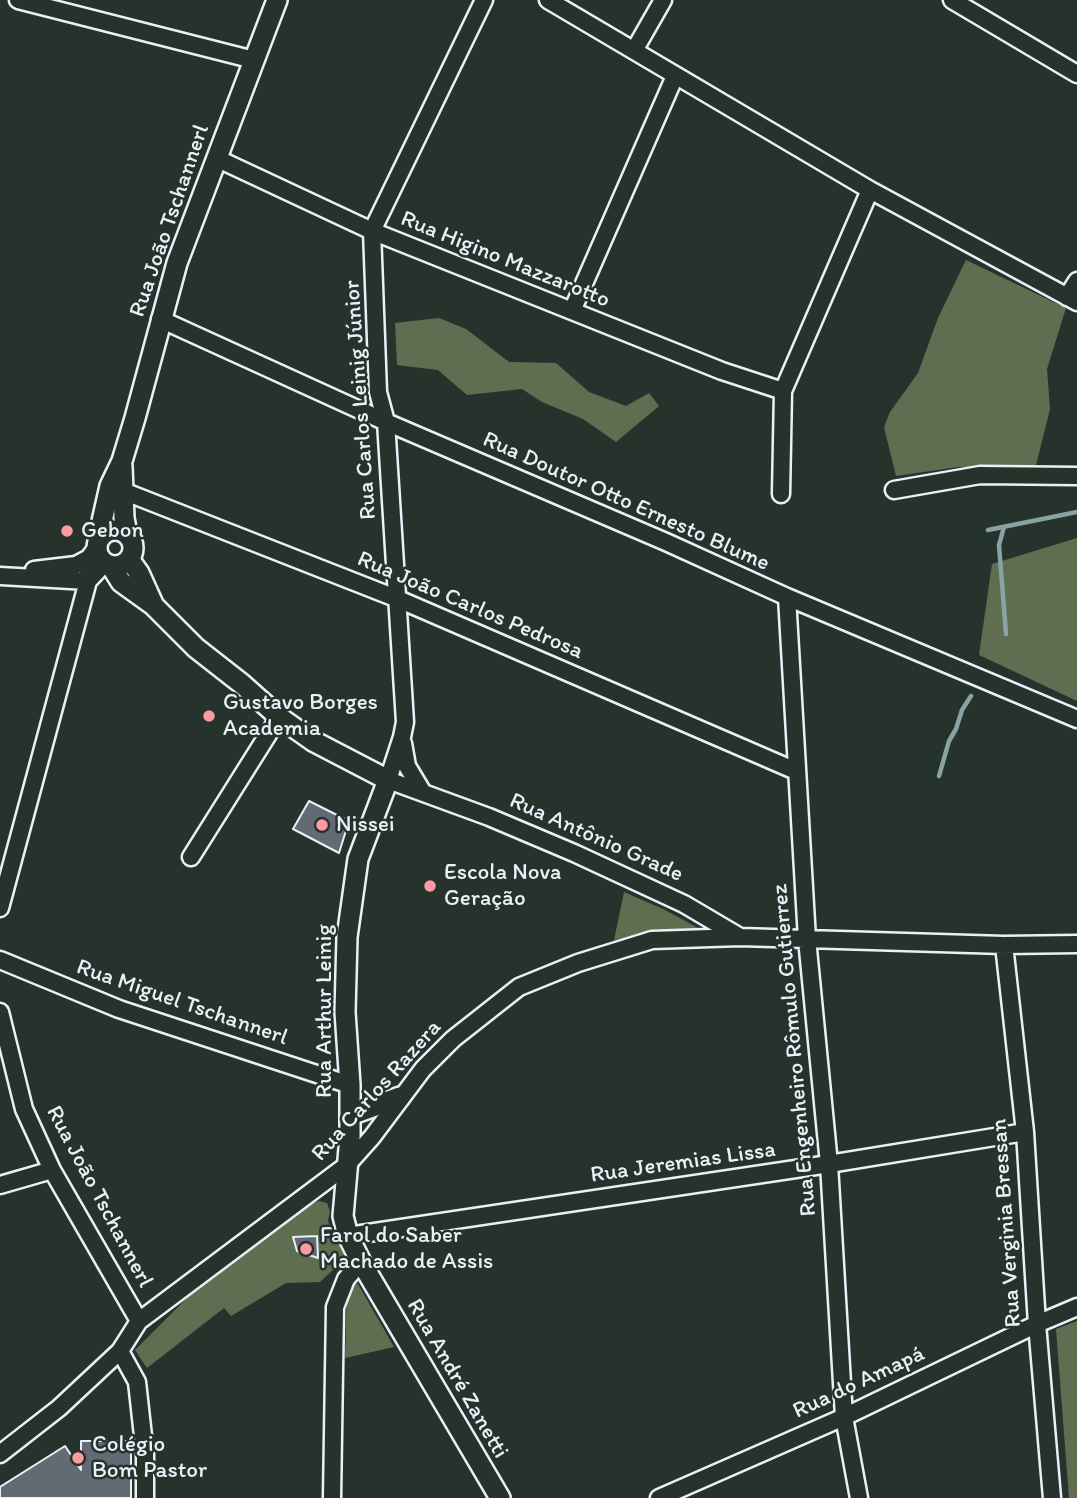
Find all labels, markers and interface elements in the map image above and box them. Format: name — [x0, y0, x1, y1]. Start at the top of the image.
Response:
street label: Rua João Tschannerl — [124, 121, 216, 321]
street label: Rua Higino Mazzarotto — [396, 205, 614, 315]
street label: Rua Carlos Leinig Júnior — [339, 279, 383, 521]
street label: Rua Doutor Otto Ernesto Blume — [478, 426, 774, 578]
place label: Gebon — [81, 517, 144, 545]
marker: Gebon — [59, 523, 75, 539]
street label: Rua João Carlos Pedrosa — [353, 546, 587, 666]
place label: Gustavo Borges Academia — [223, 689, 378, 743]
marker: Gustavo Borges Academia — [201, 708, 217, 724]
street label: Rua Antônio Grade — [505, 787, 687, 889]
place label: Nissei — [336, 811, 395, 839]
marker: Nissei — [314, 817, 330, 833]
place label: Escola Nova Geração — [444, 859, 561, 913]
marker: Escola Nova Geração — [422, 878, 438, 894]
street label: Rua Engenheiro Rômulo Gutierrez — [767, 883, 823, 1217]
street label: Rua Arthur Leinig — [311, 924, 339, 1098]
street label: Rua Miguel Tschannerl — [73, 954, 291, 1052]
street label: Rua Carlos Razera — [306, 1015, 448, 1167]
street label: Rua João Tschannerl — [39, 1101, 159, 1293]
street label: Rua Verginia Bressan — [986, 1118, 1028, 1328]
street label: Rua Jeremias Lissa — [589, 1136, 777, 1190]
place label: Farol do Saber Machado de Assis — [320, 1222, 493, 1276]
marker: Farol do Saber Machado de Assis — [298, 1241, 314, 1257]
street label: Rua André Zanetti — [400, 1294, 514, 1464]
street label: Rua do Amapá — [789, 1340, 929, 1426]
place label: Colégio Bom Pastor — [92, 1431, 207, 1485]
marker: Colégio Bom Pastor — [70, 1450, 86, 1466]

